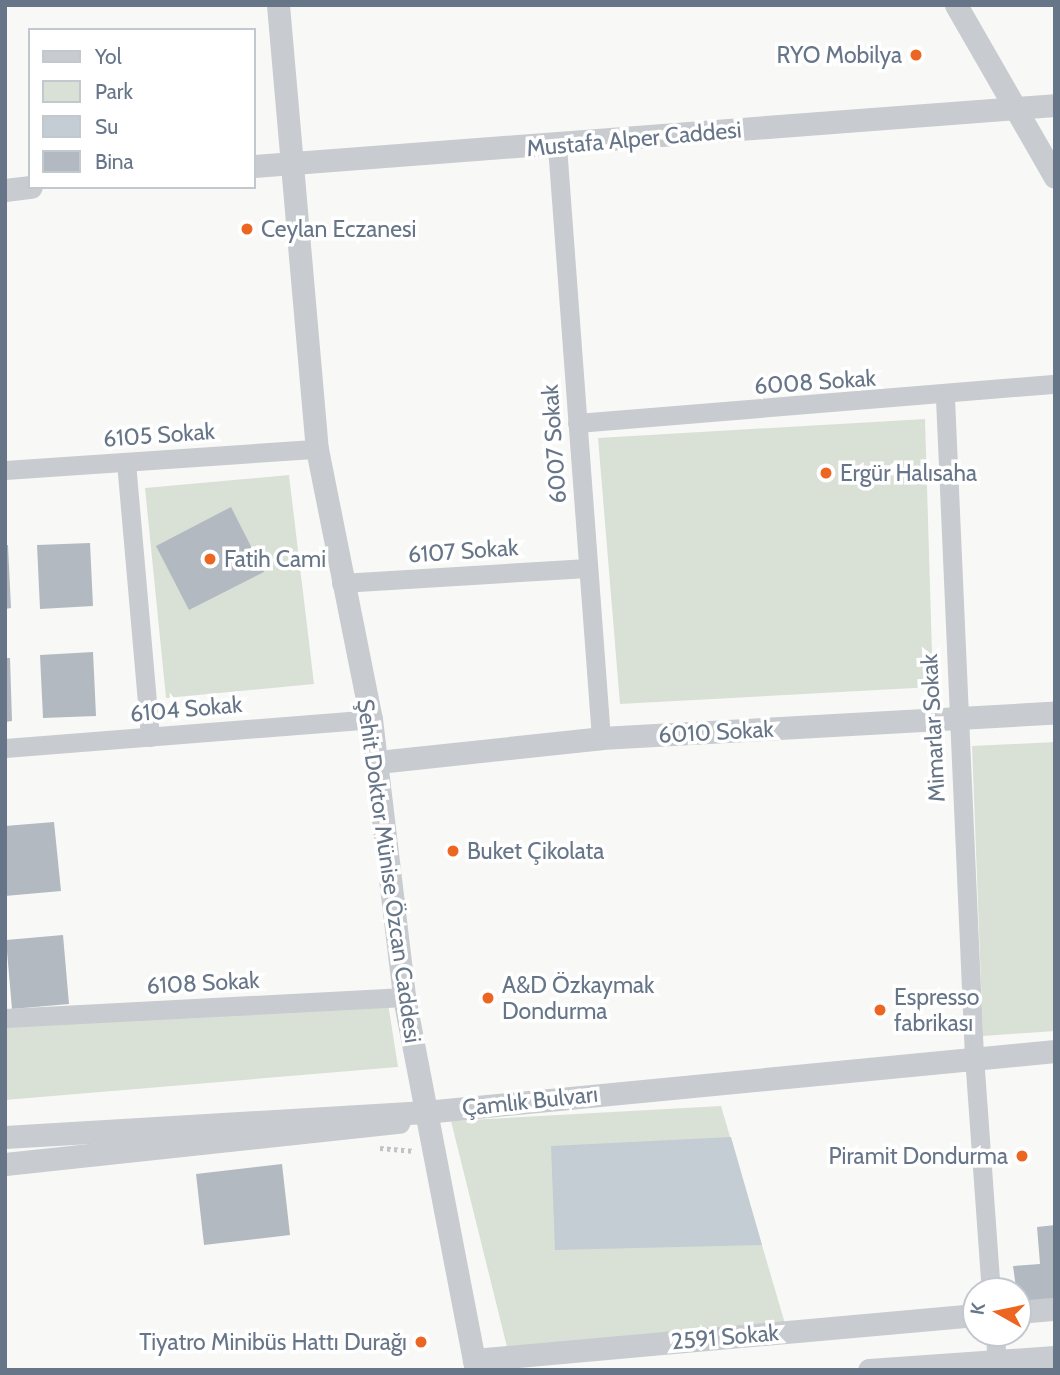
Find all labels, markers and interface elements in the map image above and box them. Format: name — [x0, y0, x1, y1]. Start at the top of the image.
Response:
legend — [28, 28, 256, 189]
place label: RYO Mobilya — [777, 41, 902, 69]
text: Yol — [95, 44, 122, 69]
marker: RYO Mobilya — [908, 47, 924, 63]
text: Park — [95, 79, 133, 104]
text: Su — [95, 114, 118, 139]
street label: Mustafa Alper Caddesi — [525, 116, 743, 162]
text: Bina — [95, 149, 134, 174]
place label: Ceylan Eczanesi — [261, 215, 416, 243]
marker: Ceylan Eczanesi — [239, 221, 255, 237]
street label: 6008 Sokak — [753, 364, 877, 400]
street label: 6007 Sokak — [536, 384, 572, 504]
street label: 6105 Sokak — [102, 417, 216, 453]
place label: Ergür Halısaha — [840, 459, 977, 487]
marker: Ergür Halısaha — [818, 465, 834, 481]
street label: 6107 Sokak — [407, 533, 519, 569]
place label: Fatih Cami — [224, 545, 326, 573]
marker: Fatih Cami — [202, 551, 218, 567]
street label: Mimarlar Sokak — [915, 653, 951, 803]
street label: 6104 Sokak — [129, 690, 243, 728]
street label: Şehit Doktor Münise Özcan Caddesi — [351, 697, 427, 1045]
street label: 6010 Sokak — [658, 715, 774, 749]
place label: Buket Çikolata — [467, 837, 604, 865]
marker: Buket Çikolata — [445, 843, 461, 859]
street label: 6108 Sokak — [146, 966, 260, 1000]
place label: A&D Özkaymak Dondurma — [502, 971, 654, 1025]
place label: Espresso fabrikası — [894, 983, 979, 1037]
marker: A&D Özkaymak Dondurma — [480, 990, 496, 1006]
marker: Espresso fabrikası — [872, 1002, 888, 1018]
street label: Çamlık Bulvarı — [461, 1080, 599, 1122]
place label: Piramit Dondurma — [829, 1142, 1008, 1170]
marker: Piramit Dondurma — [1014, 1148, 1030, 1164]
north arrow — [962, 1277, 1032, 1347]
text: K — [965, 1301, 990, 1317]
street label: 2591 Sokak — [670, 1319, 780, 1355]
place label: Tiyatro Minibüs Hattı Durağı — [139, 1328, 407, 1356]
marker: Tiyatro Minibüs Hattı Durağı — [413, 1334, 429, 1350]

